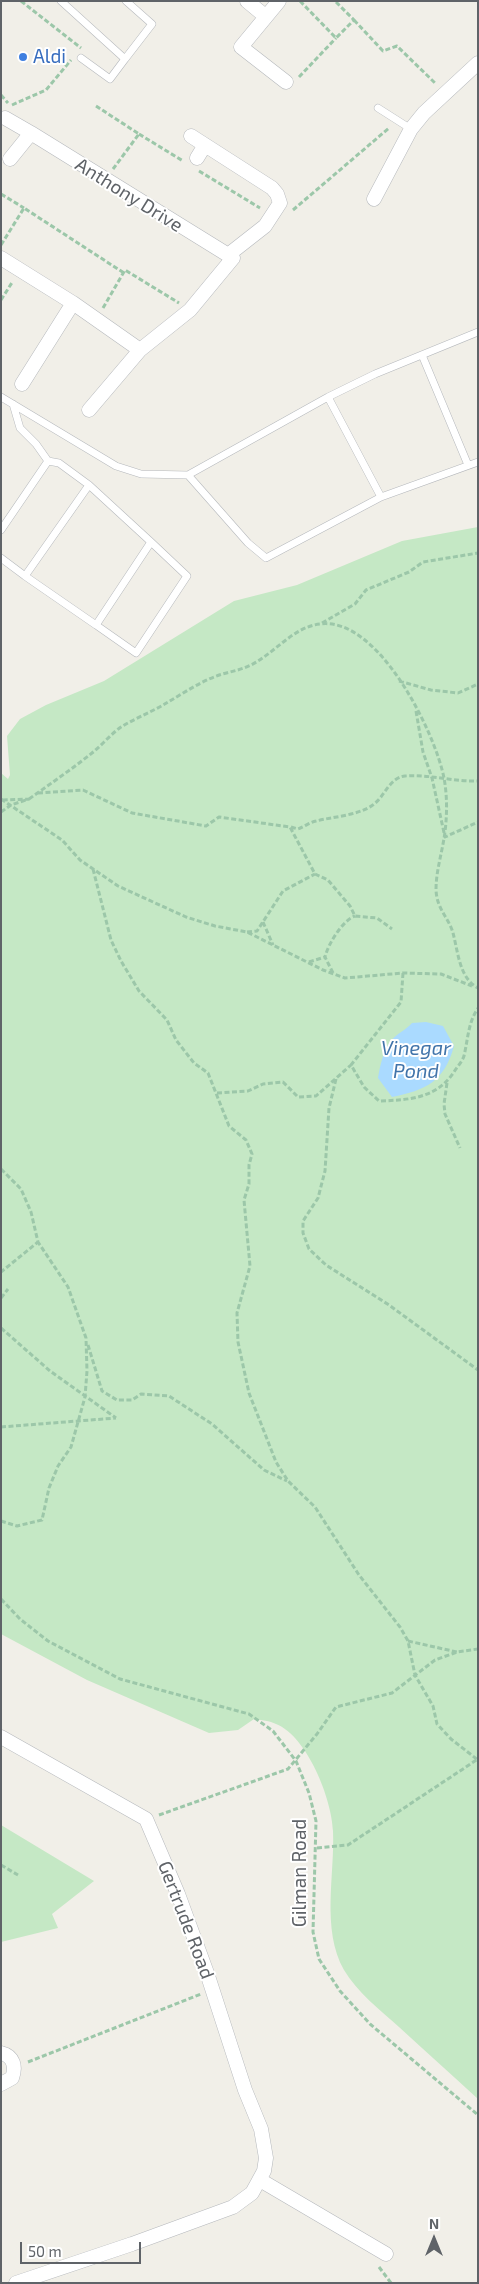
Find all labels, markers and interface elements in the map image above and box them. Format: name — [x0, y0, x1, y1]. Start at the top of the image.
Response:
place label: Aldi — [33, 46, 66, 68]
marker: Aldi — [17, 51, 29, 63]
street label: Anthony Drive — [71, 153, 187, 237]
water label: Vinegar Pond — [381, 1036, 451, 1083]
street label: Gilman Road — [289, 1819, 311, 1927]
street label: Gertrude Road — [153, 1858, 219, 1982]
north arrow — [409, 2214, 459, 2264]
text: N — [429, 2215, 439, 2232]
scale bar — [22, 2232, 144, 2264]
text: 50 m — [28, 2242, 62, 2260]

